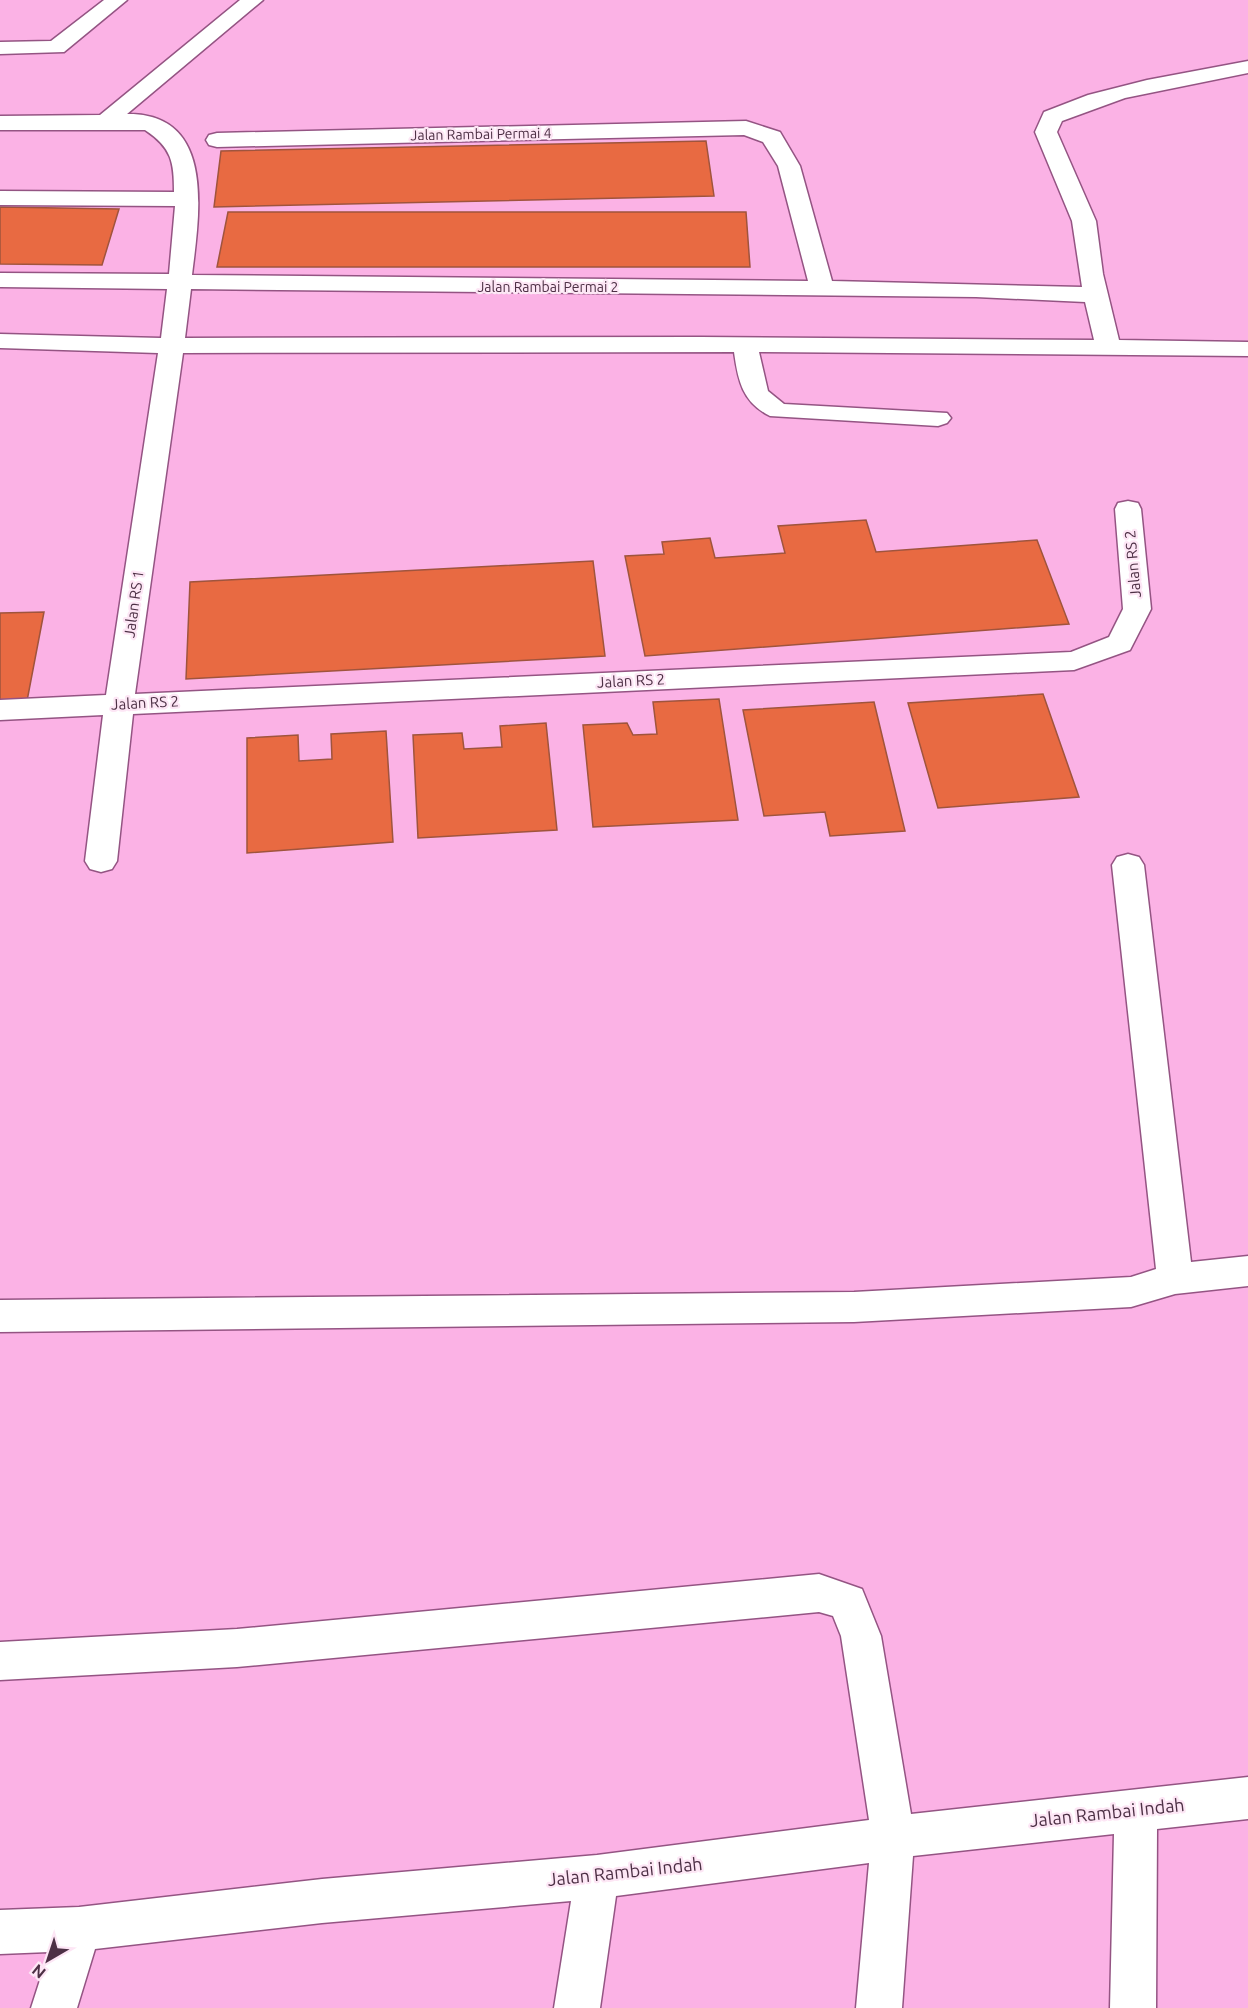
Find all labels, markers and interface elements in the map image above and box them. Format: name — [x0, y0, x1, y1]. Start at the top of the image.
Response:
street label: Jalan Rambai Permai 4 — [410, 125, 552, 143]
street label: Jalan Rambai Permai 2 — [477, 279, 619, 295]
street label: Jalan RS 2 — [1121, 529, 1144, 599]
street label: Jalan RS 1 — [120, 569, 147, 639]
street label: Jalan RS 2 — [597, 670, 665, 691]
street label: Jalan RS 2 — [111, 692, 179, 713]
street label: Jalan Rambai Indah — [1028, 1794, 1185, 1830]
street label: Jalan Rambai Indah — [546, 1853, 703, 1889]
north arrow — [18, 1930, 78, 1990]
text: N — [28, 1961, 49, 1982]

